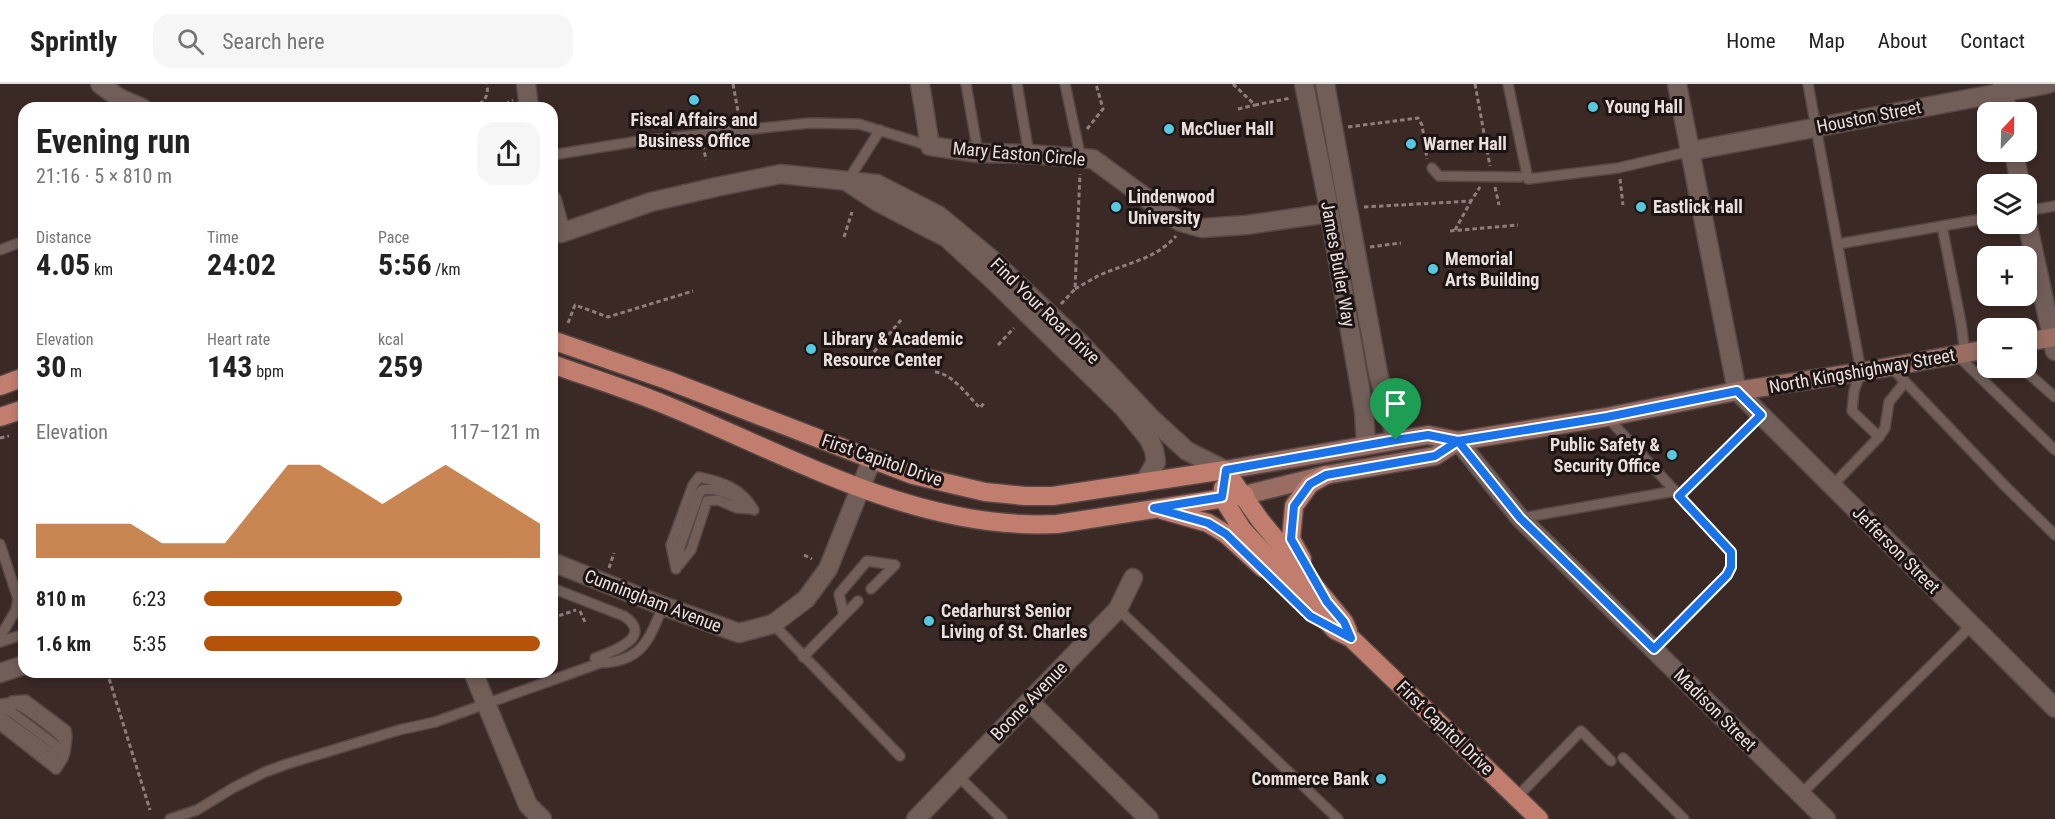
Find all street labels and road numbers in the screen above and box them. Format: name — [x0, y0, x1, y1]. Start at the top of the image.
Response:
street label: Houston Street — [1815, 96, 1923, 137]
street label: Mary Easton Circle — [952, 137, 1086, 170]
street label: James Butler Way — [1317, 200, 1360, 329]
street label: Find Your Roar Drive — [986, 253, 1104, 368]
street label: North Kingshighway Street — [1767, 344, 1957, 397]
street label: First Capitol Drive — [819, 429, 945, 490]
street label: Jefferson Street — [1848, 502, 1944, 598]
street label: Cunningham Avenue — [582, 565, 725, 636]
street label: Boone Avenue — [986, 657, 1071, 744]
street label: Madison Street — [1670, 664, 1761, 755]
street label: First Capitol Drive — [1393, 676, 1498, 779]

